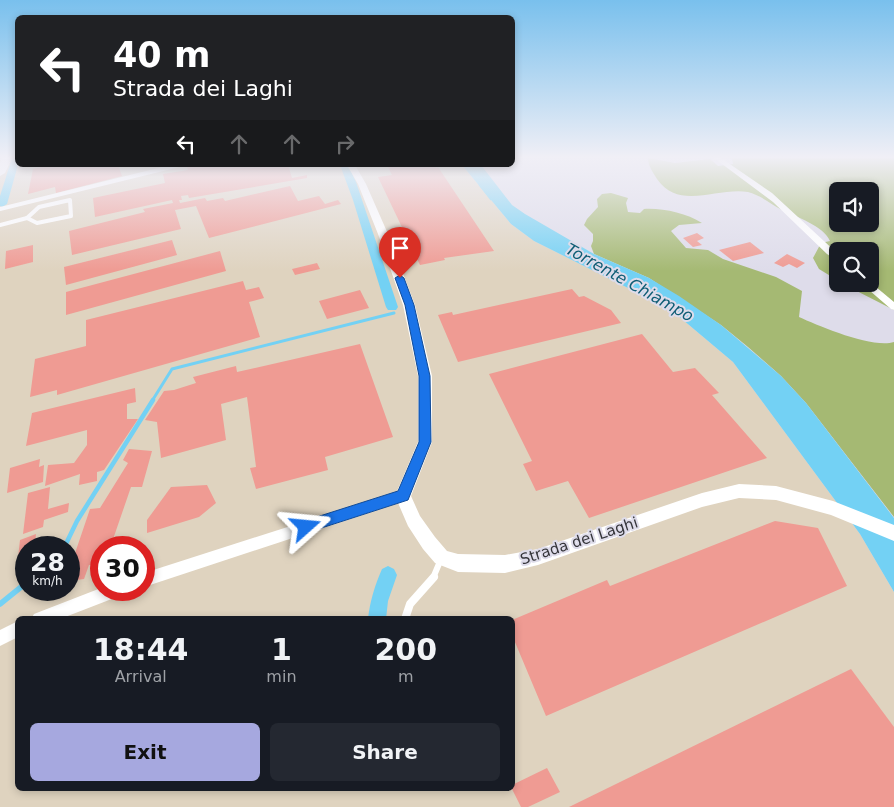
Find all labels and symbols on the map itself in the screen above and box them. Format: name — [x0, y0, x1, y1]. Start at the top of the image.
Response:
pin — [379, 227, 421, 278]
water label: Torrente Chiampo — [563, 239, 697, 326]
position arrow — [279, 500, 331, 552]
street label: Strada dei Laghi — [518, 513, 640, 569]
speed limit sign: 30 — [90, 536, 155, 601]

